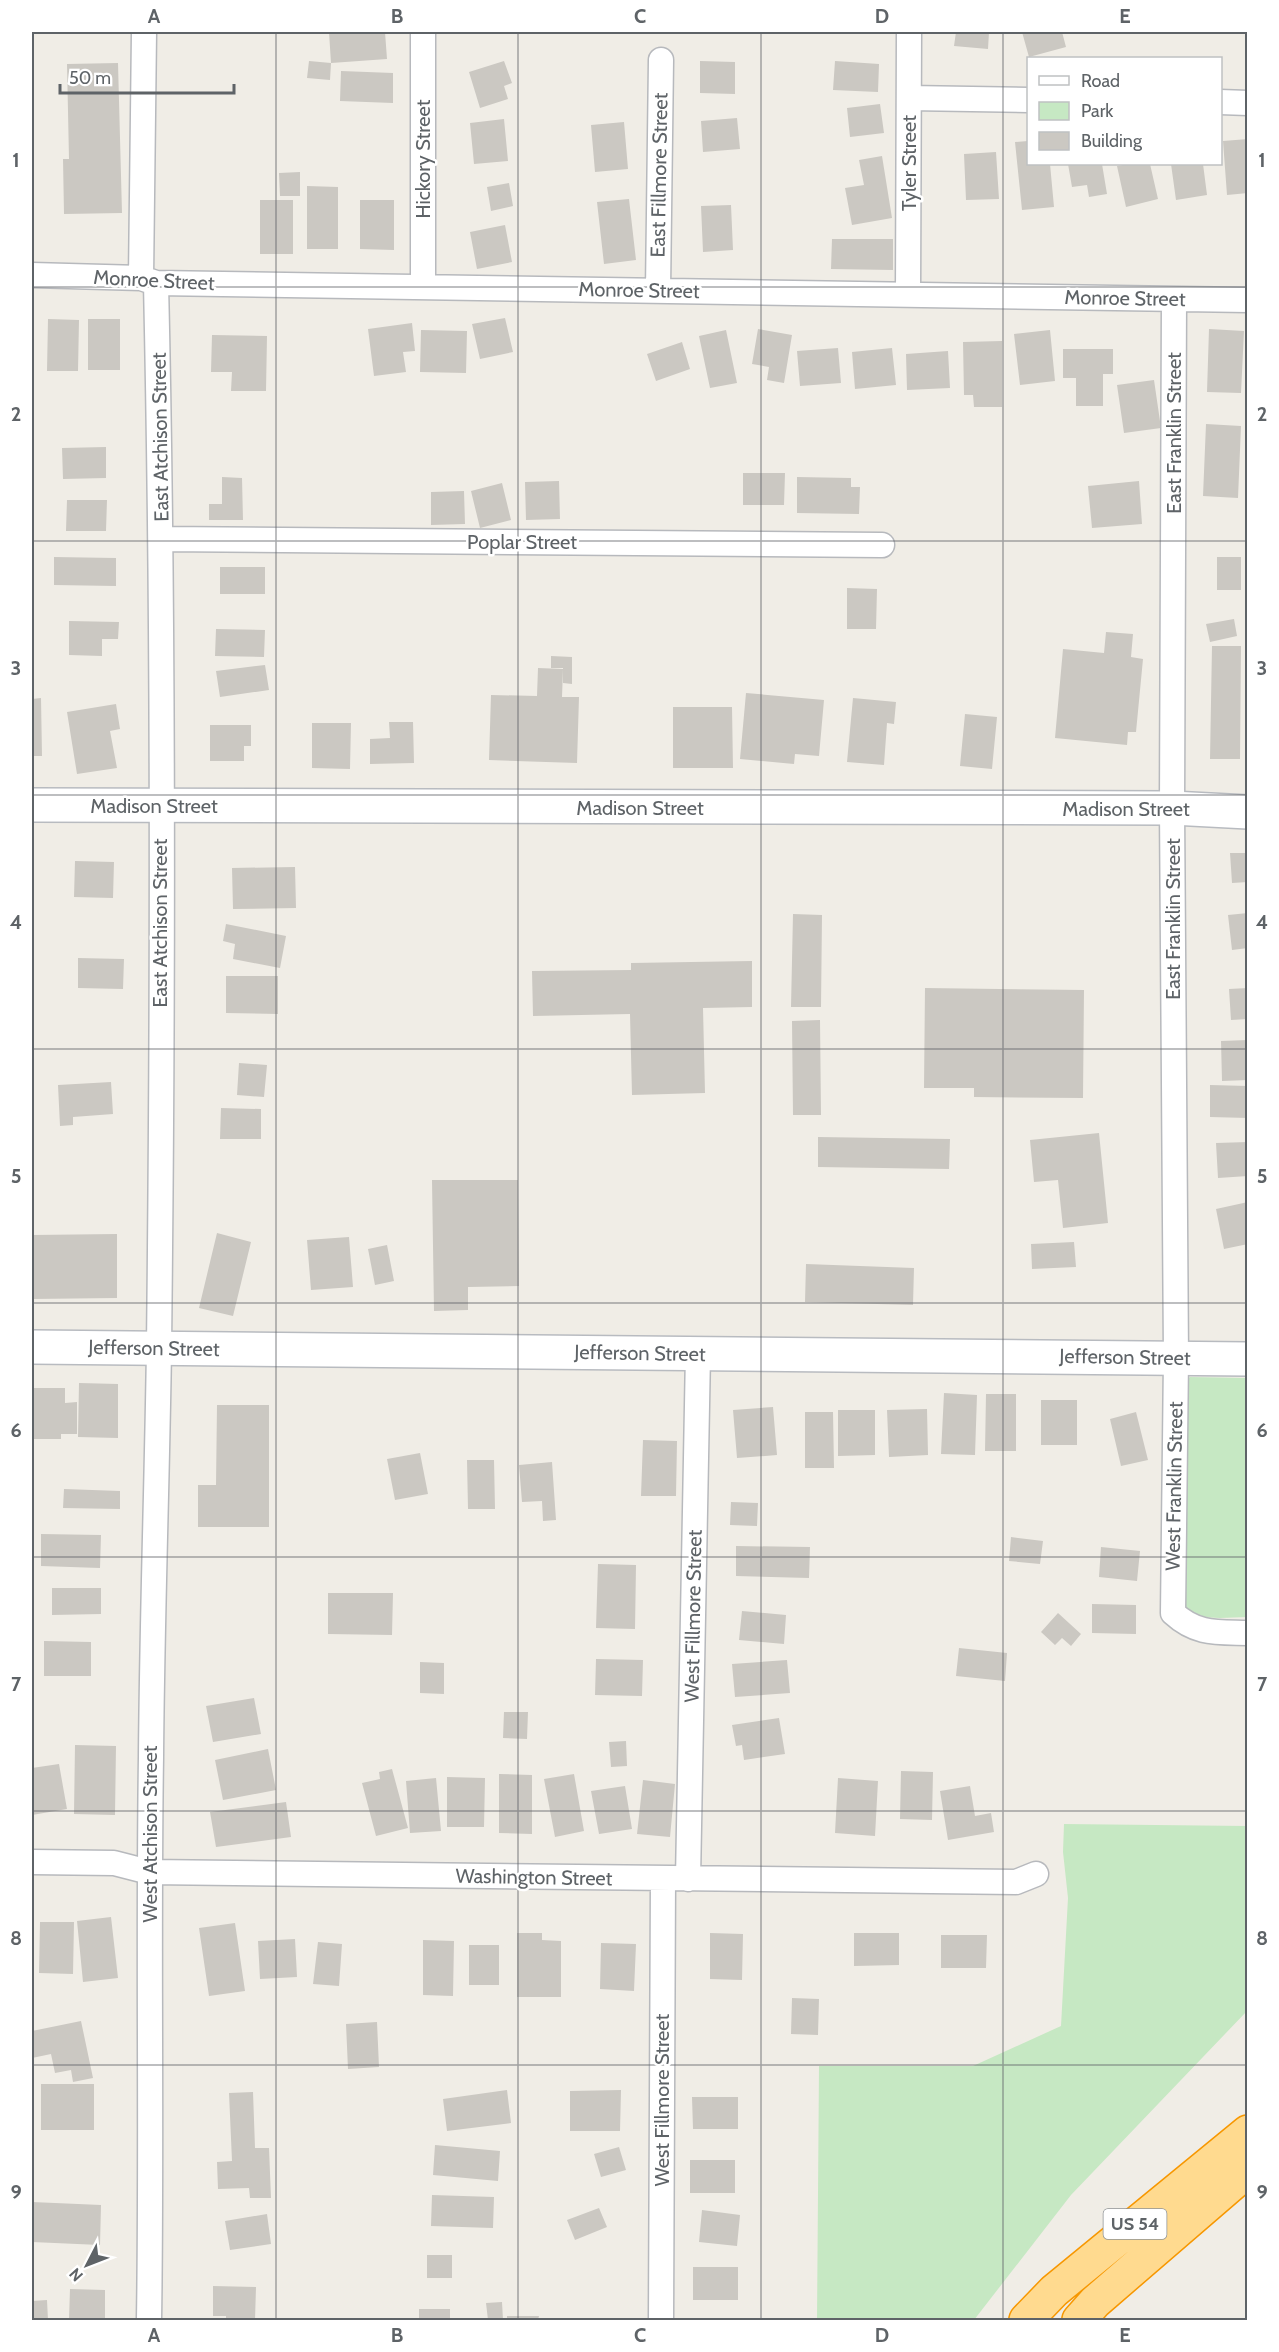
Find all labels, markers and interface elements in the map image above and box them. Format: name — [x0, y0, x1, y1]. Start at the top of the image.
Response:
text: A — [148, 4, 161, 28]
text: B — [391, 4, 403, 28]
text: C — [634, 4, 646, 28]
text: D — [875, 4, 889, 28]
text: E — [1119, 4, 1131, 28]
scale bar — [60, 57, 234, 95]
legend — [1027, 57, 1222, 165]
text: 50 m — [69, 67, 111, 89]
text: Road — [1081, 70, 1120, 92]
street label: East Fillmore Street — [646, 92, 672, 258]
street label: Hickory Street — [411, 99, 435, 219]
text: Park — [1081, 100, 1114, 122]
street label: Tyler Street — [897, 115, 921, 211]
text: Building — [1081, 130, 1143, 152]
text: 1 — [12, 148, 20, 172]
text: 1 — [1258, 148, 1266, 172]
street label: Monroe Street — [93, 265, 215, 295]
street label: Monroe Street — [578, 277, 700, 303]
street label: Monroe Street — [1064, 285, 1186, 311]
street label: East Atchison Street — [147, 352, 173, 522]
street label: East Franklin Street — [1162, 352, 1186, 514]
text: 2 — [11, 402, 21, 426]
text: 2 — [1257, 402, 1267, 426]
street label: Poplar Street — [467, 530, 577, 554]
text: 3 — [11, 656, 21, 680]
text: 3 — [1257, 656, 1267, 680]
street label: Madison Street — [90, 794, 218, 818]
street label: Madison Street — [576, 796, 704, 820]
street label: Madison Street — [1062, 797, 1190, 821]
street label: East Atchison Street — [148, 838, 172, 1008]
street label: East Franklin Street — [1161, 838, 1185, 1000]
text: 4 — [10, 910, 22, 934]
text: 4 — [1256, 910, 1268, 934]
text: 5 — [11, 1164, 21, 1188]
text: 5 — [1257, 1164, 1267, 1188]
street label: Jefferson Street — [87, 1335, 220, 1361]
street label: Jefferson Street — [573, 1340, 706, 1366]
street label: Jefferson Street — [1058, 1344, 1191, 1370]
street label: West Franklin Street — [1161, 1401, 1187, 1571]
text: 6 — [10, 1418, 22, 1442]
text: 6 — [1256, 1418, 1268, 1442]
street label: West Fillmore Street — [679, 1529, 707, 1703]
text: 7 — [11, 1672, 22, 1696]
text: 7 — [1257, 1672, 1268, 1696]
street label: West Atchison Street — [138, 1745, 162, 1922]
street label: Washington Street — [455, 1864, 613, 1890]
text: 8 — [10, 1926, 22, 1950]
text: 8 — [1256, 1926, 1268, 1950]
street label: West Fillmore Street — [650, 2013, 674, 2186]
text: 9 — [10, 2180, 22, 2204]
text: 9 — [1256, 2180, 1268, 2204]
road number: US 54 — [1104, 2209, 1166, 2239]
north arrow — [57, 2235, 117, 2295]
text: N — [65, 2264, 87, 2285]
text: A — [148, 2323, 161, 2347]
text: B — [391, 2323, 403, 2347]
text: C — [634, 2323, 646, 2347]
text: D — [875, 2323, 889, 2347]
text: E — [1119, 2323, 1131, 2347]

